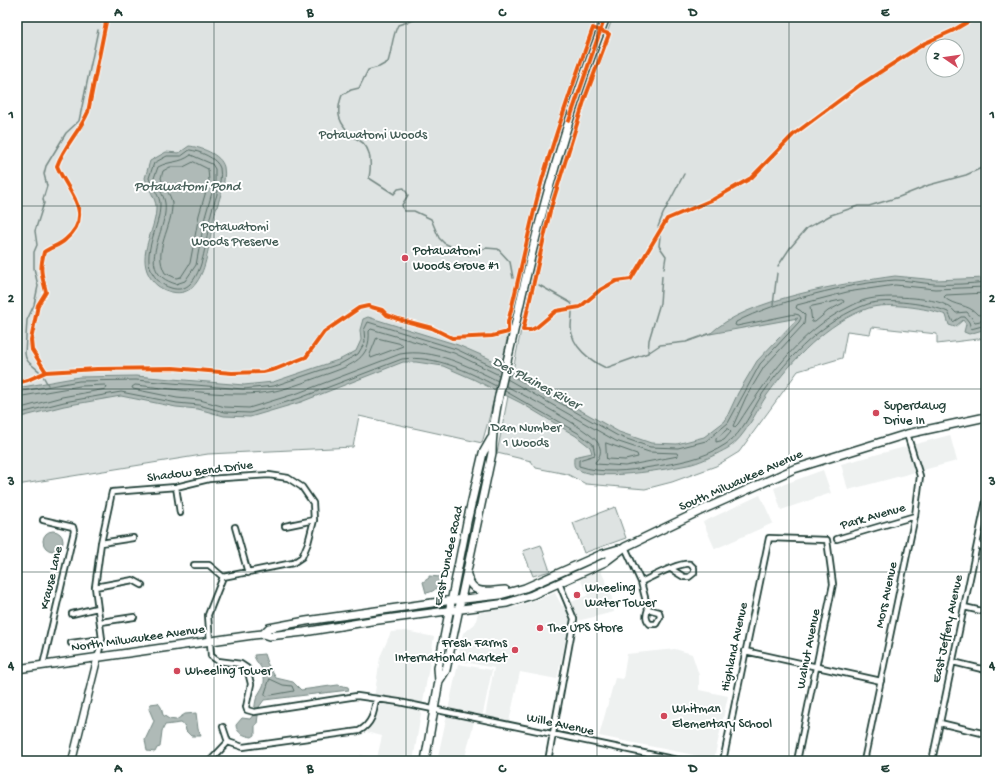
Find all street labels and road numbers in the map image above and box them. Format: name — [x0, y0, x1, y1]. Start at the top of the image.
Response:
street label: South Milwaukee Avenue — [677, 447, 805, 515]
street label: Shadow Bend Drive — [146, 458, 254, 486]
street label: Park Avenue — [838, 500, 908, 534]
street label: East Dundee Road — [431, 503, 467, 607]
street label: Krause Lane — [37, 545, 67, 611]
street label: Mors Avenue — [873, 560, 901, 629]
street label: East Jeffery Avenue — [929, 573, 967, 684]
street label: Highland Avenue — [718, 601, 752, 693]
street label: Walnut Avenue — [794, 608, 824, 690]
street label: North Milwaukee Avenue — [70, 622, 206, 656]
street label: Wille Avenue — [525, 711, 595, 740]

